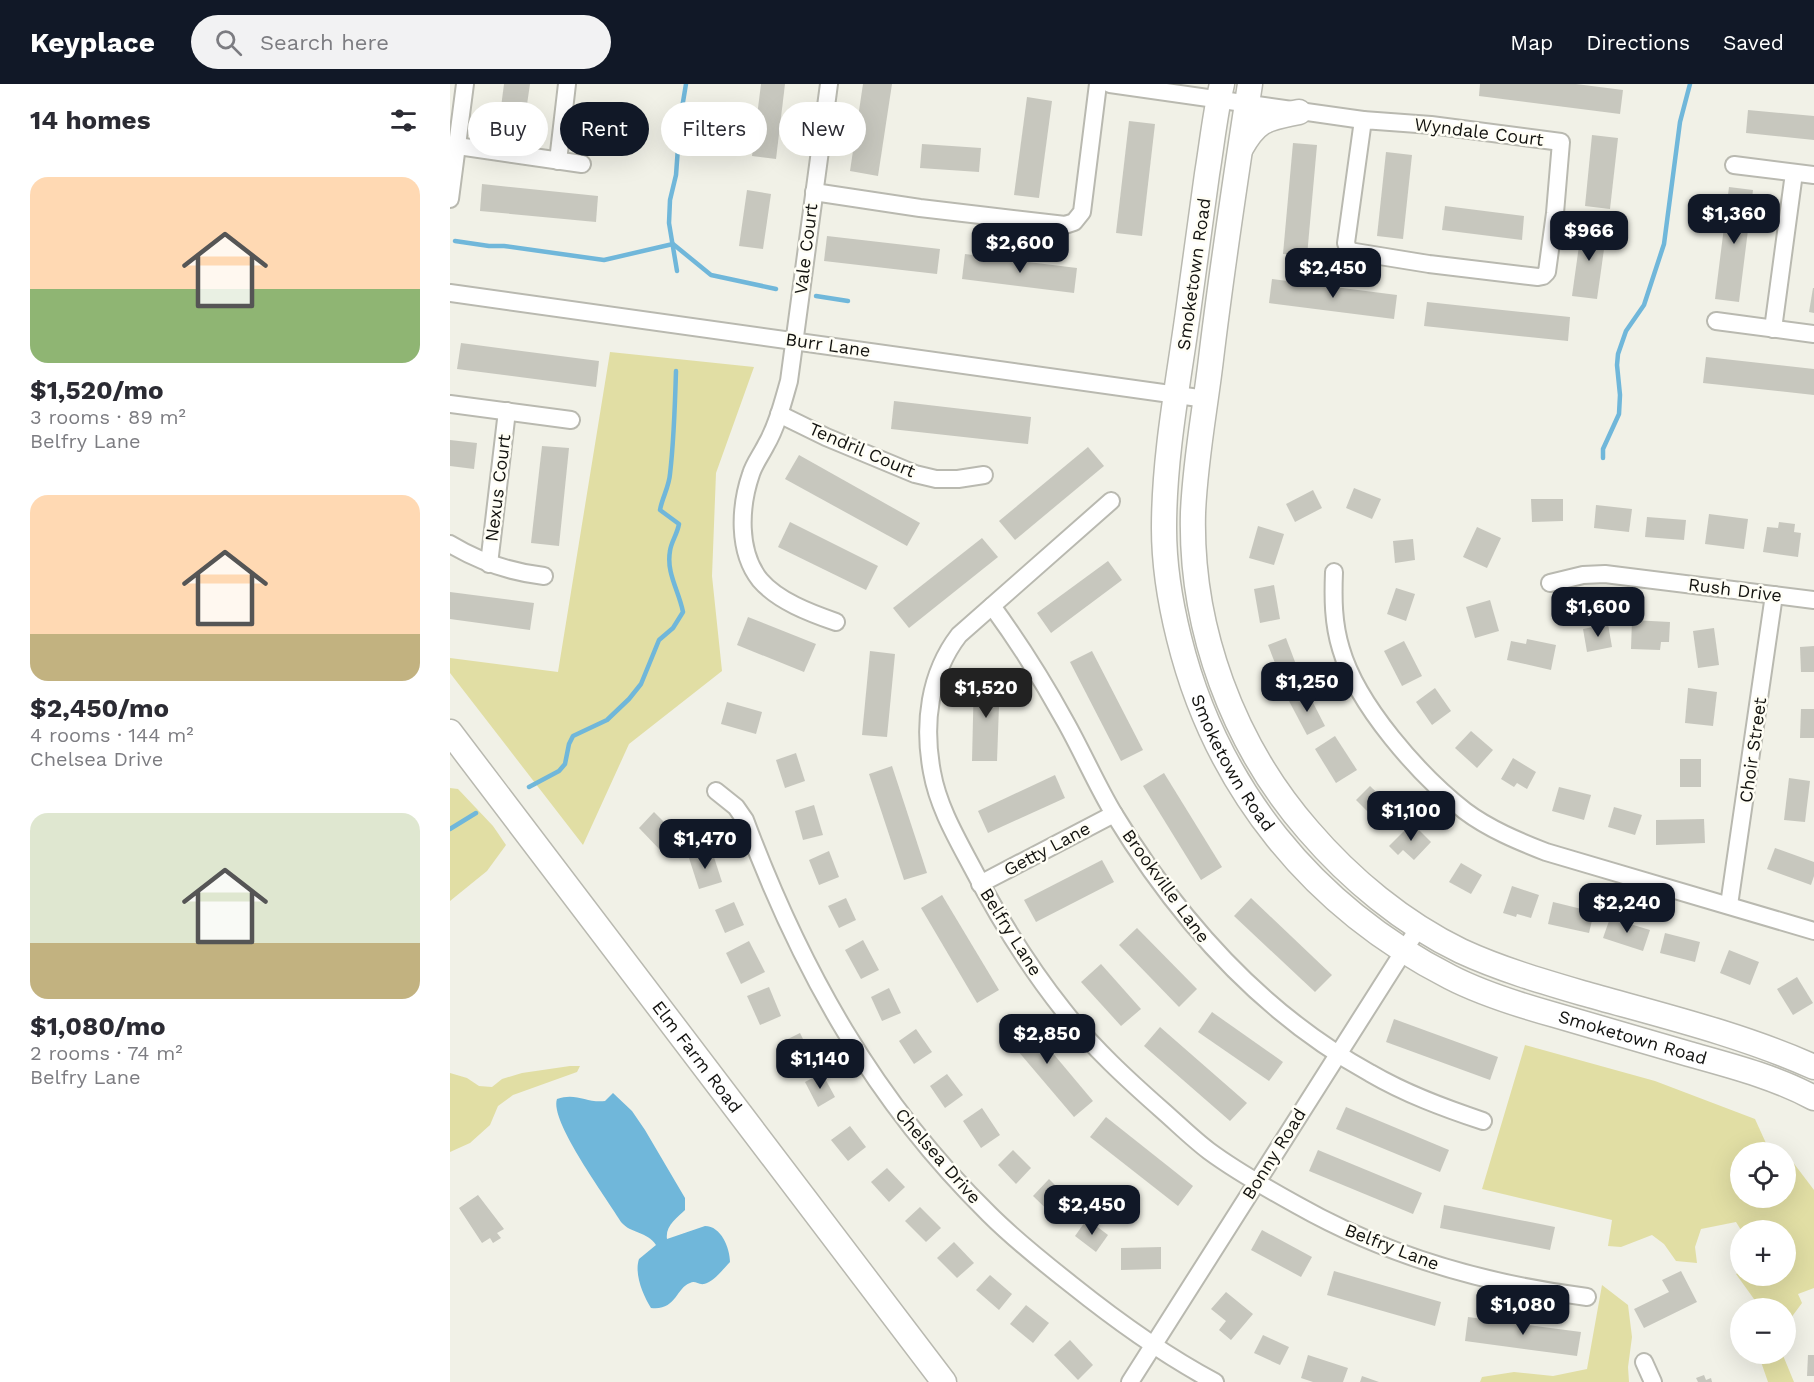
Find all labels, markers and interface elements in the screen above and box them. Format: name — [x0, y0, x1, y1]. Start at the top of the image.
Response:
search box — [191, 15, 611, 69]
text: Keyplace — [30, 26, 155, 59]
icon: search — [212, 26, 245, 59]
text: Search here — [260, 30, 389, 55]
text: Map — [1510, 30, 1553, 55]
text: Directions — [1586, 30, 1690, 55]
text: Saved — [1723, 30, 1784, 55]
chip: Buy — [468, 102, 548, 156]
chip: Rent — [560, 102, 649, 156]
chip: Filters — [661, 102, 767, 156]
chip: New — [779, 102, 866, 156]
icon: filters — [387, 104, 420, 137]
text: 14 homes — [30, 105, 151, 135]
street label: Wyndale Court — [1413, 113, 1545, 150]
pin: $1,360 — [1685, 194, 1783, 245]
street label: Smoketown Road — [1172, 196, 1215, 352]
text: $1,360 — [1702, 201, 1766, 225]
street label: Vale Court — [790, 202, 822, 296]
pin: $966 — [1553, 211, 1625, 262]
icon: home — [171, 216, 279, 324]
text: $966 — [1564, 218, 1614, 242]
pin: $2,600 — [971, 223, 1069, 274]
text: $2,600 — [986, 230, 1054, 254]
pin: $2,450 — [1284, 248, 1382, 299]
text: $2,450 — [1299, 255, 1367, 279]
street label: Burr Lane — [784, 328, 872, 361]
text: $1,520/mo — [30, 375, 164, 405]
text: 3 rooms · 89 m² — [30, 405, 186, 429]
street label: Tendril Court — [806, 418, 919, 482]
text: Belfry Lane — [30, 429, 141, 453]
street label: Nexus Court — [480, 433, 515, 543]
icon: home — [171, 534, 279, 642]
street label: Rush Drive — [1687, 573, 1783, 606]
pin: $1,600 — [1549, 587, 1647, 638]
text: $1,600 — [1565, 594, 1631, 618]
pin: $1,250 — [1258, 662, 1356, 713]
pin: $1,520 — [937, 668, 1035, 719]
text: $1,250 — [1275, 669, 1339, 693]
text: $1,520 — [954, 675, 1018, 699]
street label: Smoketown Road — [1187, 691, 1279, 835]
text: $2,450/mo — [30, 693, 169, 723]
street label: Choir Street — [1735, 695, 1770, 804]
text: 4 rooms · 144 m² — [30, 723, 194, 747]
text: Chelsea Drive — [30, 747, 163, 771]
pin: $1,100 — [1362, 791, 1460, 842]
text: $1,100 — [1381, 798, 1441, 822]
street label: Getty Lane — [1000, 817, 1093, 880]
pin: $1,470 — [656, 819, 754, 870]
street label: Brookville Lane — [1118, 825, 1215, 946]
text: $1,470 — [673, 826, 737, 850]
icon: home — [171, 852, 279, 960]
pin: $2,240 — [1578, 883, 1676, 934]
street label: Belfry Lane — [976, 884, 1047, 980]
text: $2,240 — [1593, 890, 1661, 914]
street label: Elm Farm Road — [648, 996, 747, 1117]
street label: Smoketown Road — [1556, 1006, 1710, 1069]
text: $1,080/mo — [30, 1011, 166, 1041]
pin: $2,850 — [998, 1014, 1096, 1065]
text: $2,850 — [1013, 1021, 1081, 1045]
pin: $1,140 — [771, 1039, 869, 1090]
text: 2 rooms · 74 m² — [30, 1041, 183, 1065]
text: $1,140 — [790, 1046, 850, 1070]
text: Belfry Lane — [30, 1065, 141, 1089]
street label: Chelsea Drive — [891, 1104, 986, 1208]
street label: Bonny Road — [1237, 1104, 1310, 1203]
map controls — [1730, 1142, 1796, 1364]
button: locate — [1730, 1142, 1796, 1208]
pin: $2,450 — [1043, 1185, 1141, 1236]
text: $2,450 — [1058, 1192, 1126, 1216]
street label: Belfry Lane — [1342, 1219, 1442, 1274]
button: + — [1730, 1220, 1796, 1286]
pin: $1,080 — [1474, 1285, 1572, 1336]
text: $1,080 — [1490, 1292, 1556, 1316]
button: − — [1730, 1298, 1796, 1364]

